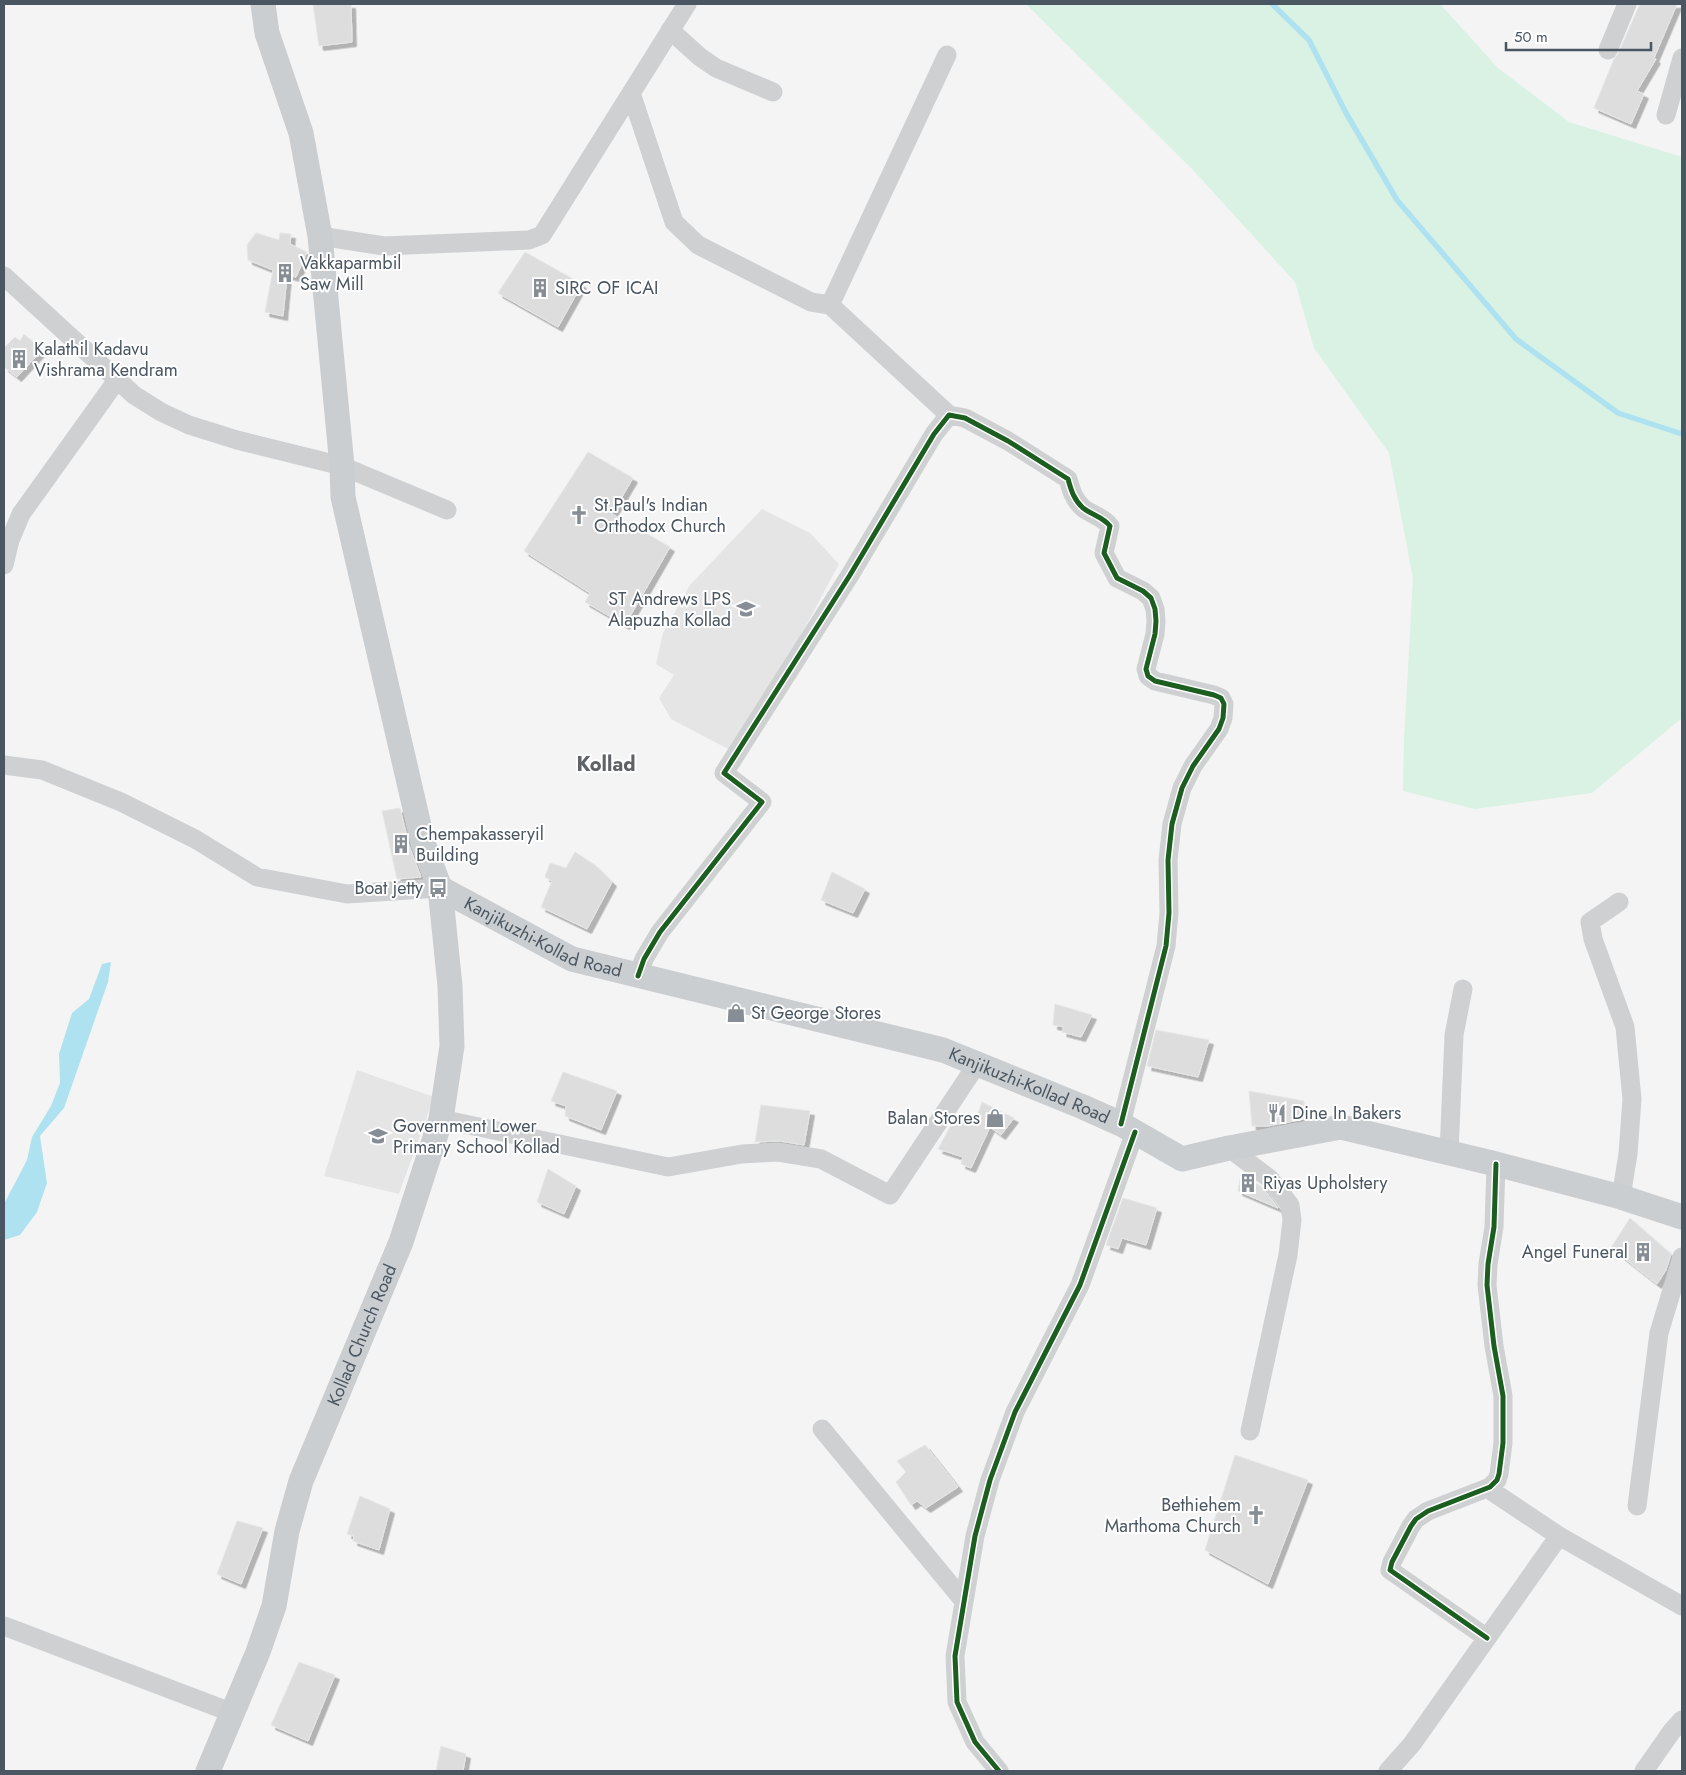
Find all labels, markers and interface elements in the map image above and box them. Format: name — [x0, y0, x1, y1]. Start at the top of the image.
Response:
scale bar — [1506, 20, 1651, 52]
text: 50 m — [1514, 26, 1548, 48]
place label: Vakkaparmbil Saw Mill — [300, 250, 401, 297]
building icon: Vakkaparmbil Saw Mill — [274, 262, 296, 284]
place label: SIRC OF ICAI — [555, 275, 658, 301]
building icon: SIRC OF ICAI — [529, 277, 551, 299]
place label: Kalathil Kadavu Vishrama Kendram — [34, 336, 178, 383]
building icon: Kalathil Kadavu Vishrama Kendram — [8, 348, 30, 370]
place label: St.Paul's Indian Orthodox Church — [594, 492, 726, 539]
church icon: St.Paul's Indian Orthodox Church — [568, 504, 590, 526]
place label: ST Andrews LPS Alapuzha Kollad — [608, 586, 731, 633]
school or university icon: ST Andrews LPS Alapuzha Kollad — [735, 598, 757, 620]
district label: Kollad — [576, 750, 636, 779]
place label: Chempakasseryil Building — [416, 821, 544, 868]
building icon: Chempakasseryil Building — [390, 833, 412, 855]
place label: Boat jetty — [354, 875, 423, 901]
bus stop icon: Boat jetty — [427, 877, 449, 899]
street label: Kanjikuzhi-Kollad Road — [459, 890, 625, 984]
place label: St George Stores — [751, 1000, 881, 1026]
shop icon: St George Stores — [725, 1002, 747, 1024]
street label: Kanjikuzhi-Kollad Road — [945, 1041, 1114, 1130]
place label: Dine In Bakers — [1292, 1100, 1401, 1126]
restaurant icon: Dine In Bakers — [1266, 1102, 1288, 1124]
place label: Balan Stores — [887, 1105, 980, 1131]
shop icon: Balan Stores — [984, 1107, 1006, 1129]
place label: Government Lower Primary School Kollad — [393, 1113, 560, 1160]
school or university icon: Government Lower Primary School Kollad — [367, 1125, 389, 1147]
place label: Riyas Upholstery — [1263, 1170, 1387, 1196]
building icon: Riyas Upholstery — [1237, 1172, 1259, 1194]
place label: Angel Funeral — [1522, 1239, 1628, 1265]
building icon: Angel Funeral — [1632, 1241, 1654, 1263]
street label: Kollad Church Road — [321, 1260, 403, 1410]
place label: Bethiehem Marthoma Church — [1105, 1492, 1241, 1539]
church icon: Bethiehem Marthoma Church — [1245, 1504, 1267, 1526]

